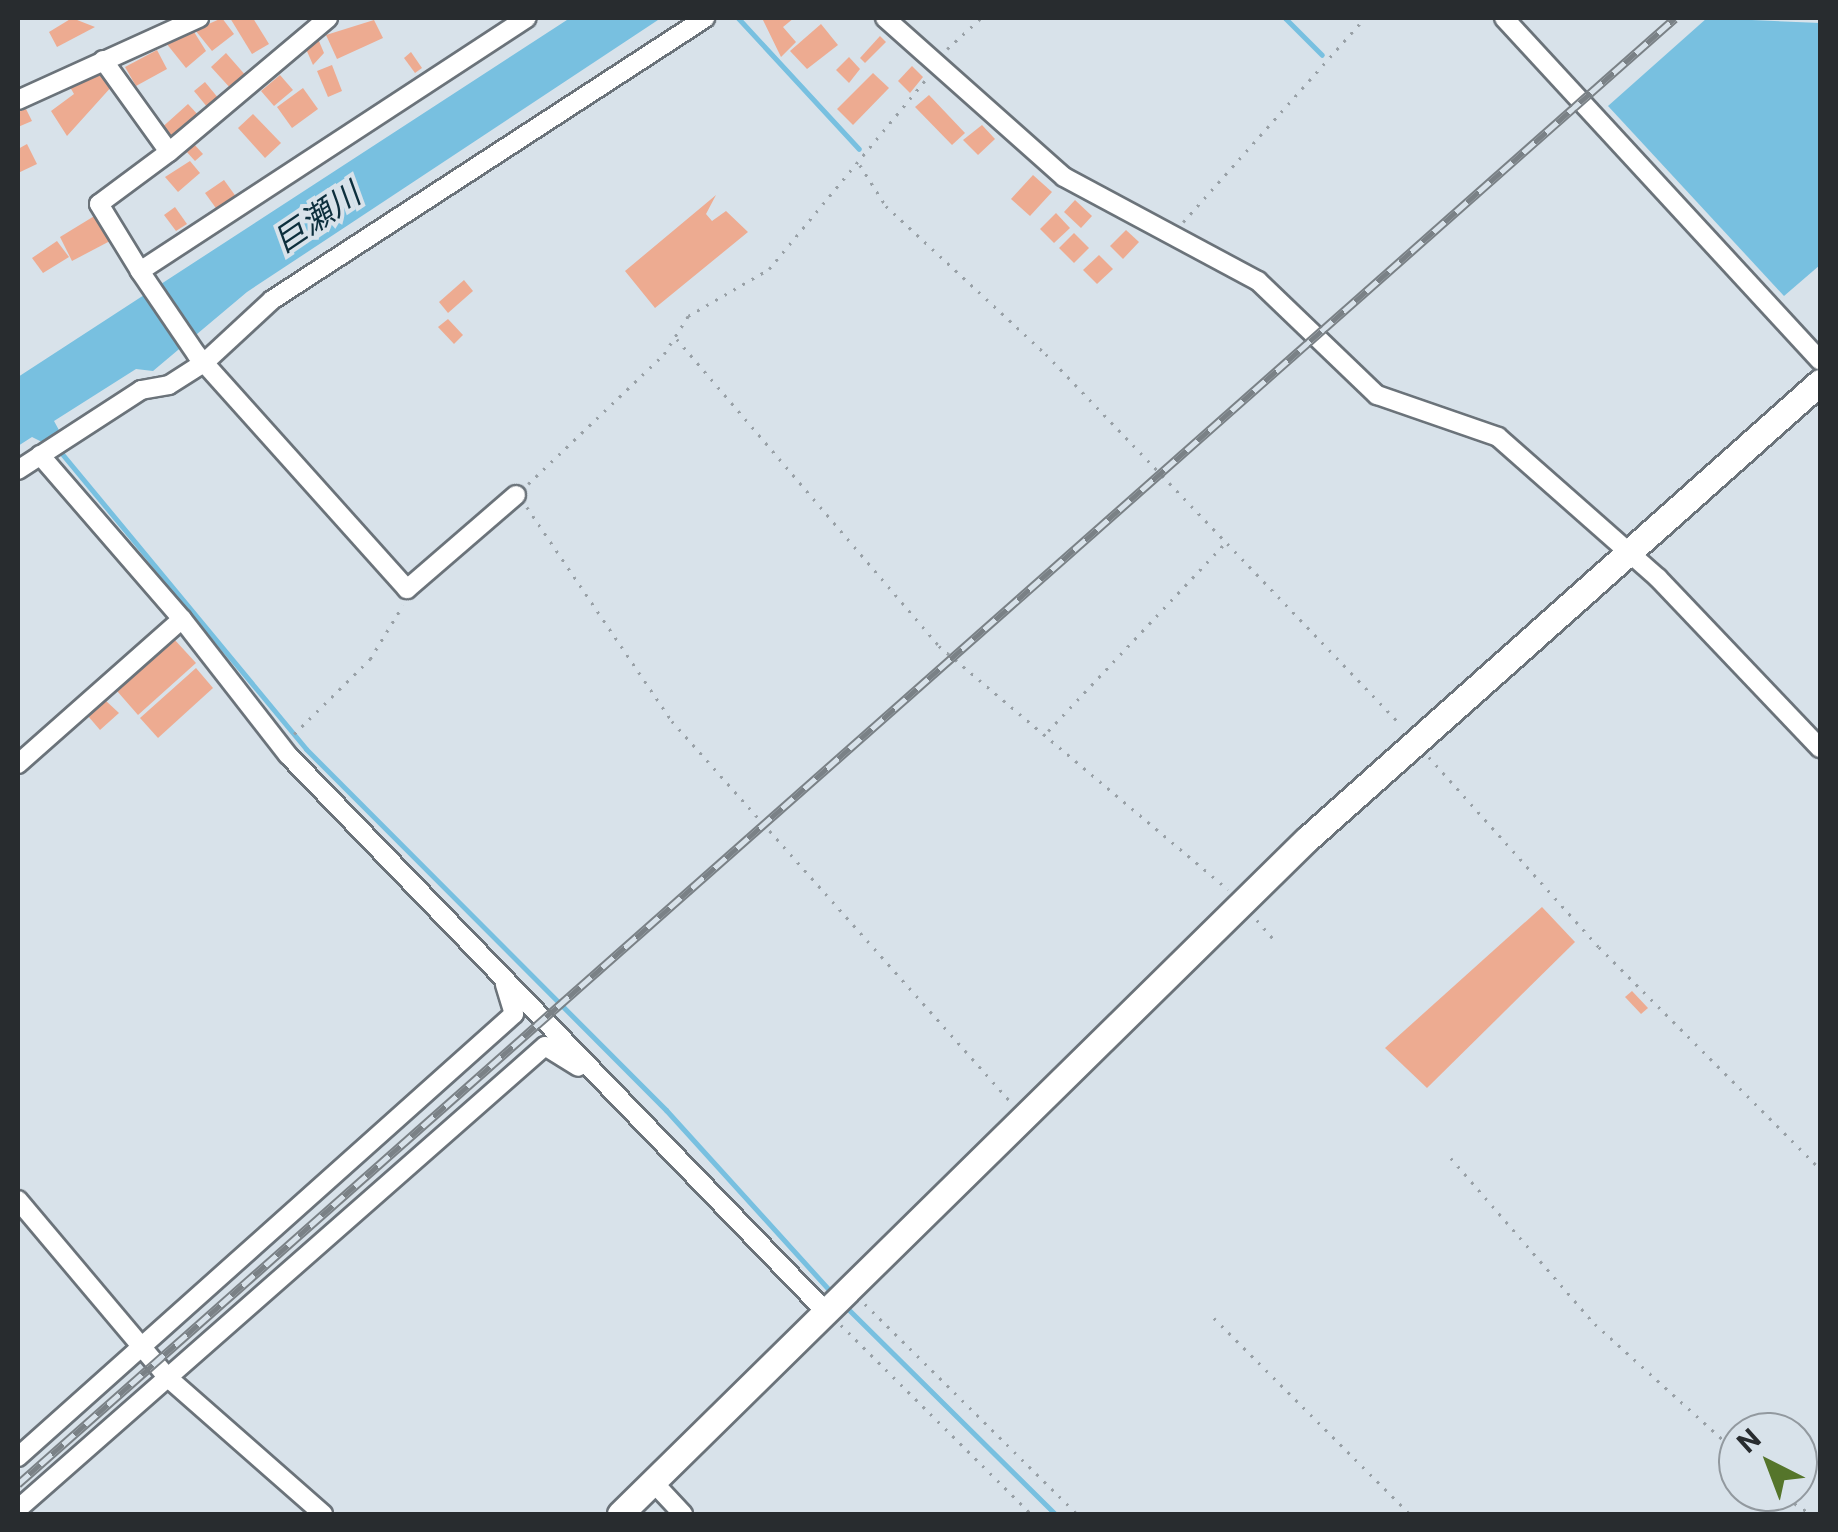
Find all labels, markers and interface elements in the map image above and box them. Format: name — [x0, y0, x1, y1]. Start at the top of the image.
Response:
water label: 巨瀬川 — [266, 175, 368, 261]
north arrow — [1718, 1412, 1818, 1512]
text: N — [1731, 1422, 1767, 1460]

